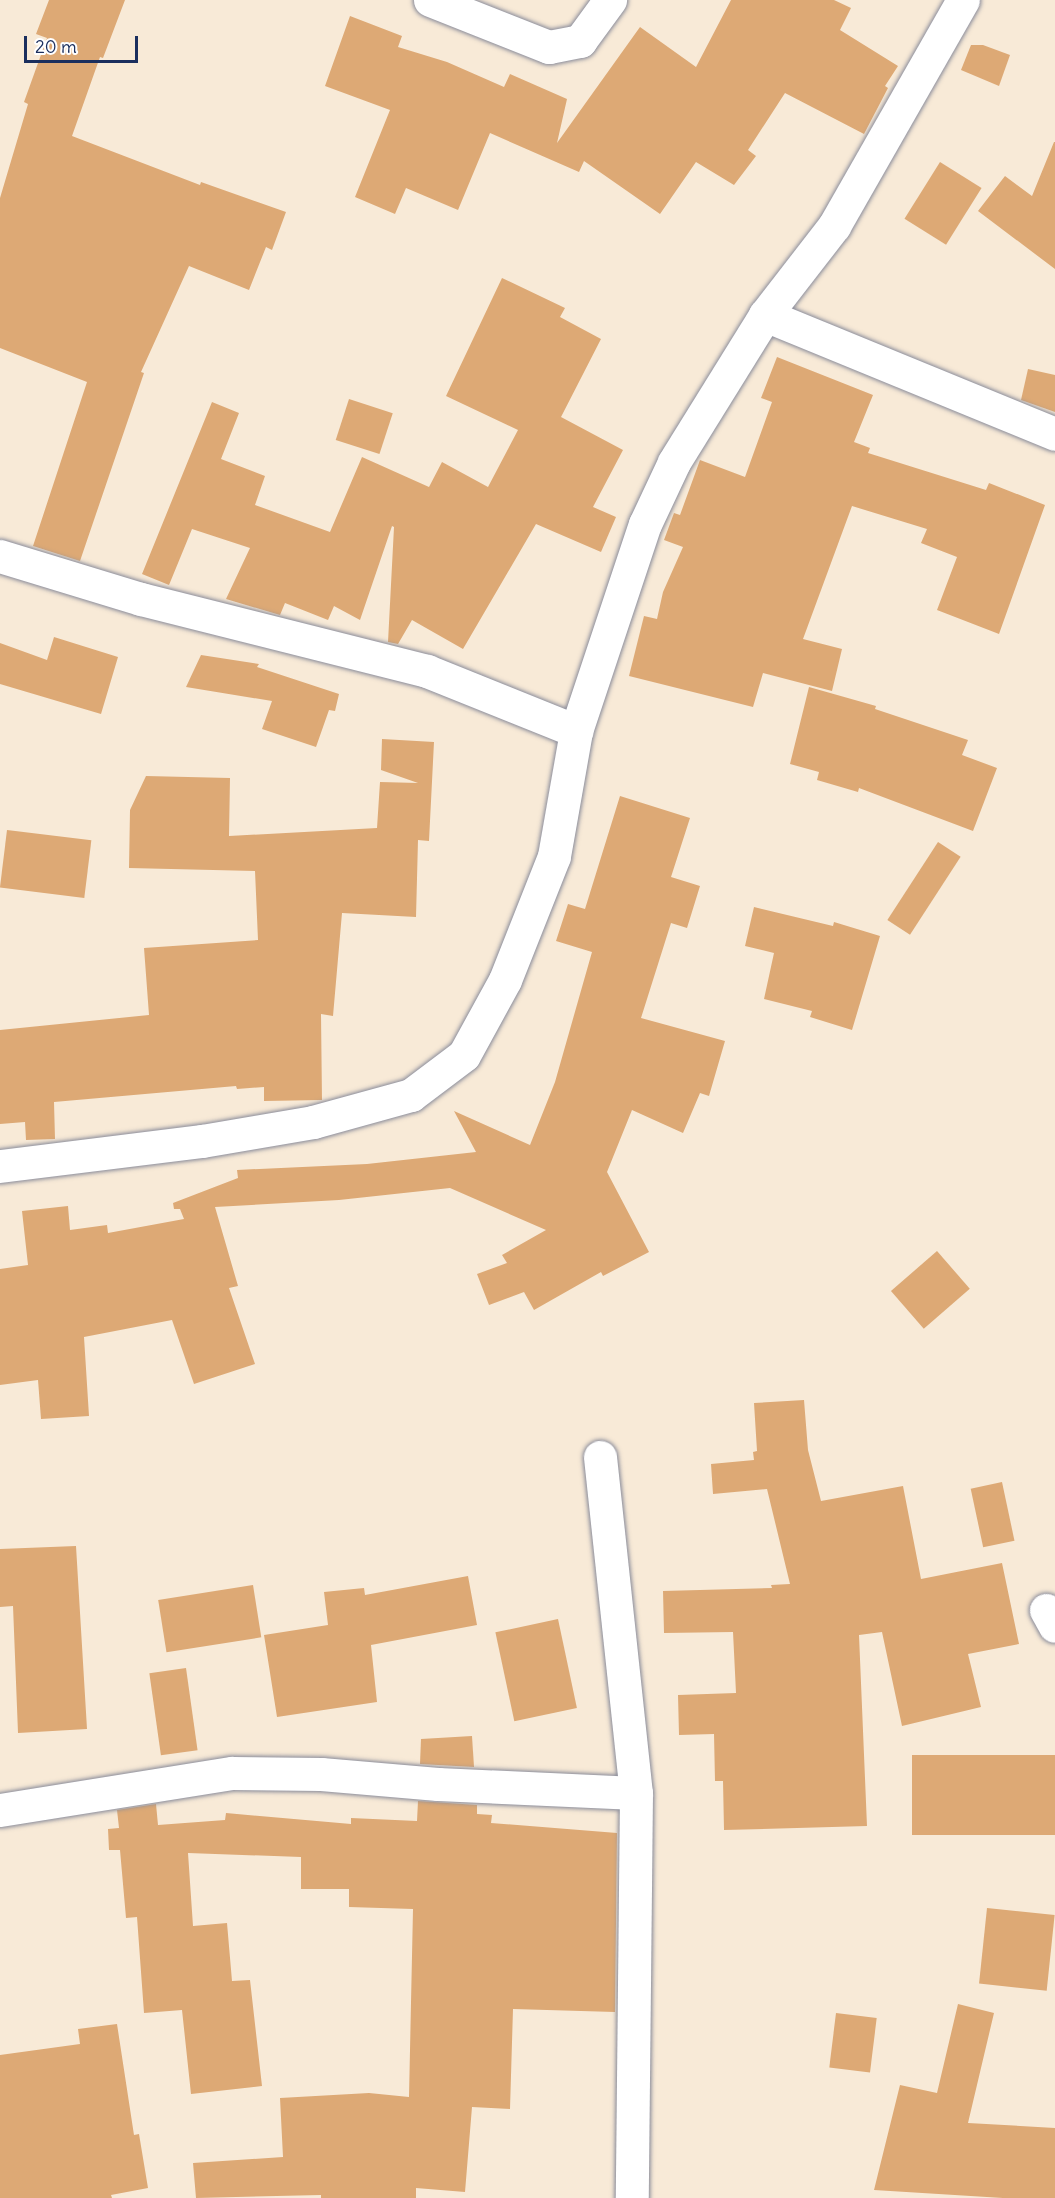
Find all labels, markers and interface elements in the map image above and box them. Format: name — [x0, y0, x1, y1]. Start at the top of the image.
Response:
scale bar — [27, 24, 141, 62]
text: 20 m — [35, 35, 77, 58]

